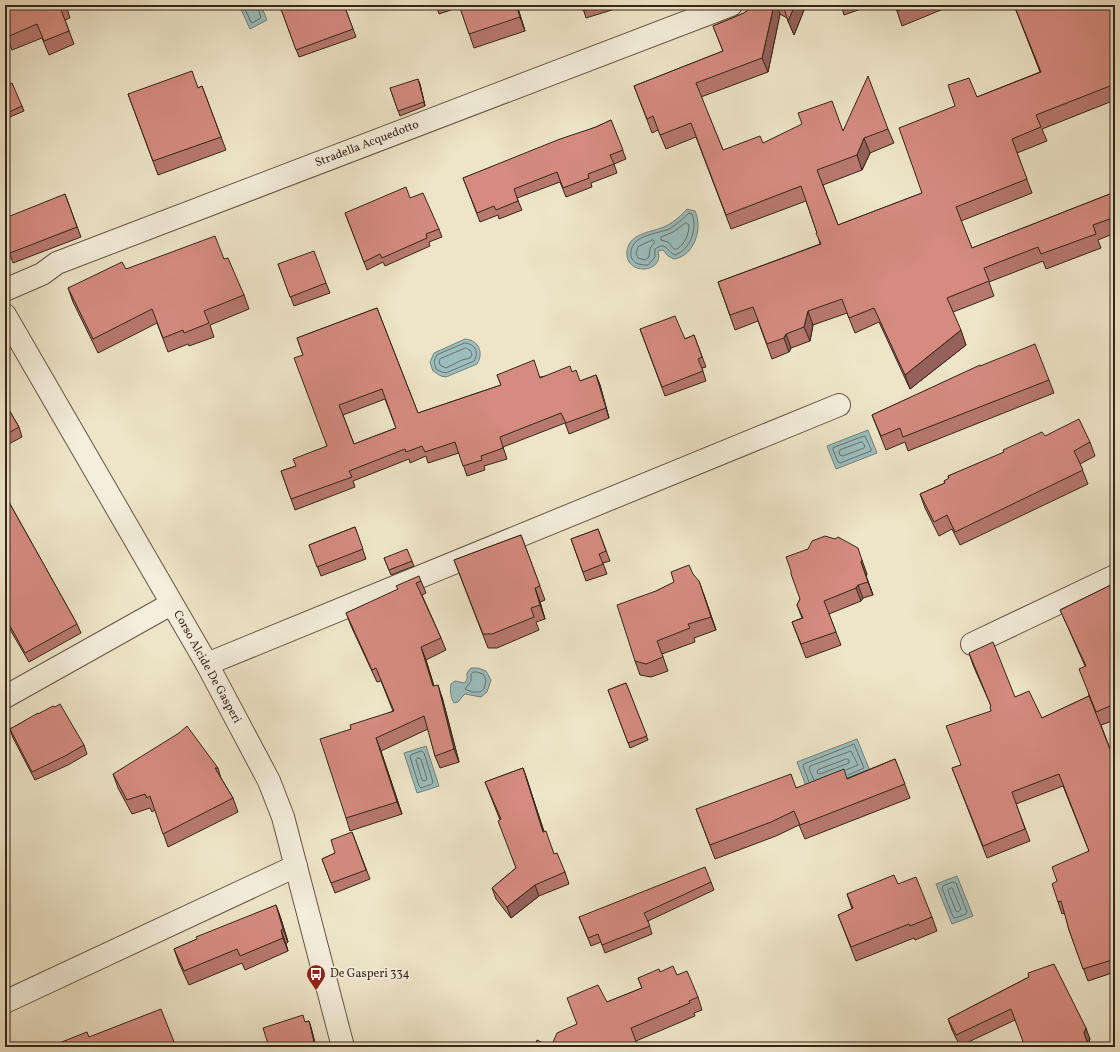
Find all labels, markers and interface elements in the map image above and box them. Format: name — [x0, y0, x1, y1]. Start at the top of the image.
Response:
street label: Stradella Acquedotto — [313, 117, 421, 171]
street label: Corso Alcide De Gasperi — [169, 608, 245, 727]
bus stop icon: De Gasperi 334 — [305, 963, 327, 991]
place label: De Gasperi 334 — [330, 966, 410, 982]

